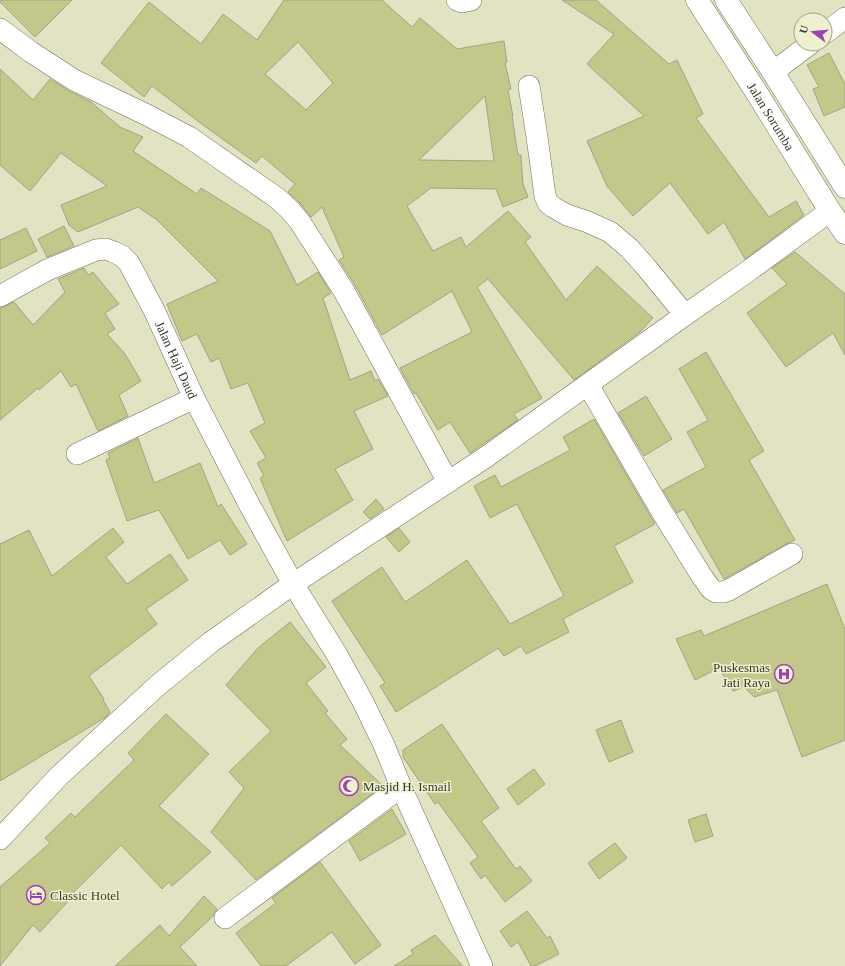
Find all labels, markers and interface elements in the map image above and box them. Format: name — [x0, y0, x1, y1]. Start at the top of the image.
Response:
north arrow — [793, 12, 833, 52]
text: U — [797, 24, 810, 35]
street label: Jalan Sorumba — [745, 80, 798, 153]
street label: Jalan Haji Daud — [152, 319, 201, 402]
place label: Puskesmas Jati Raya — [713, 660, 770, 690]
hospital icon: Puskesmas Jati Raya — [773, 663, 795, 685]
mosque icon: Masjid H. Ismail — [338, 775, 360, 797]
place label: Masjid H. Ismail — [363, 779, 451, 794]
hotel icon: Classic Hotel — [25, 884, 47, 906]
place label: Classic Hotel — [50, 888, 120, 903]

